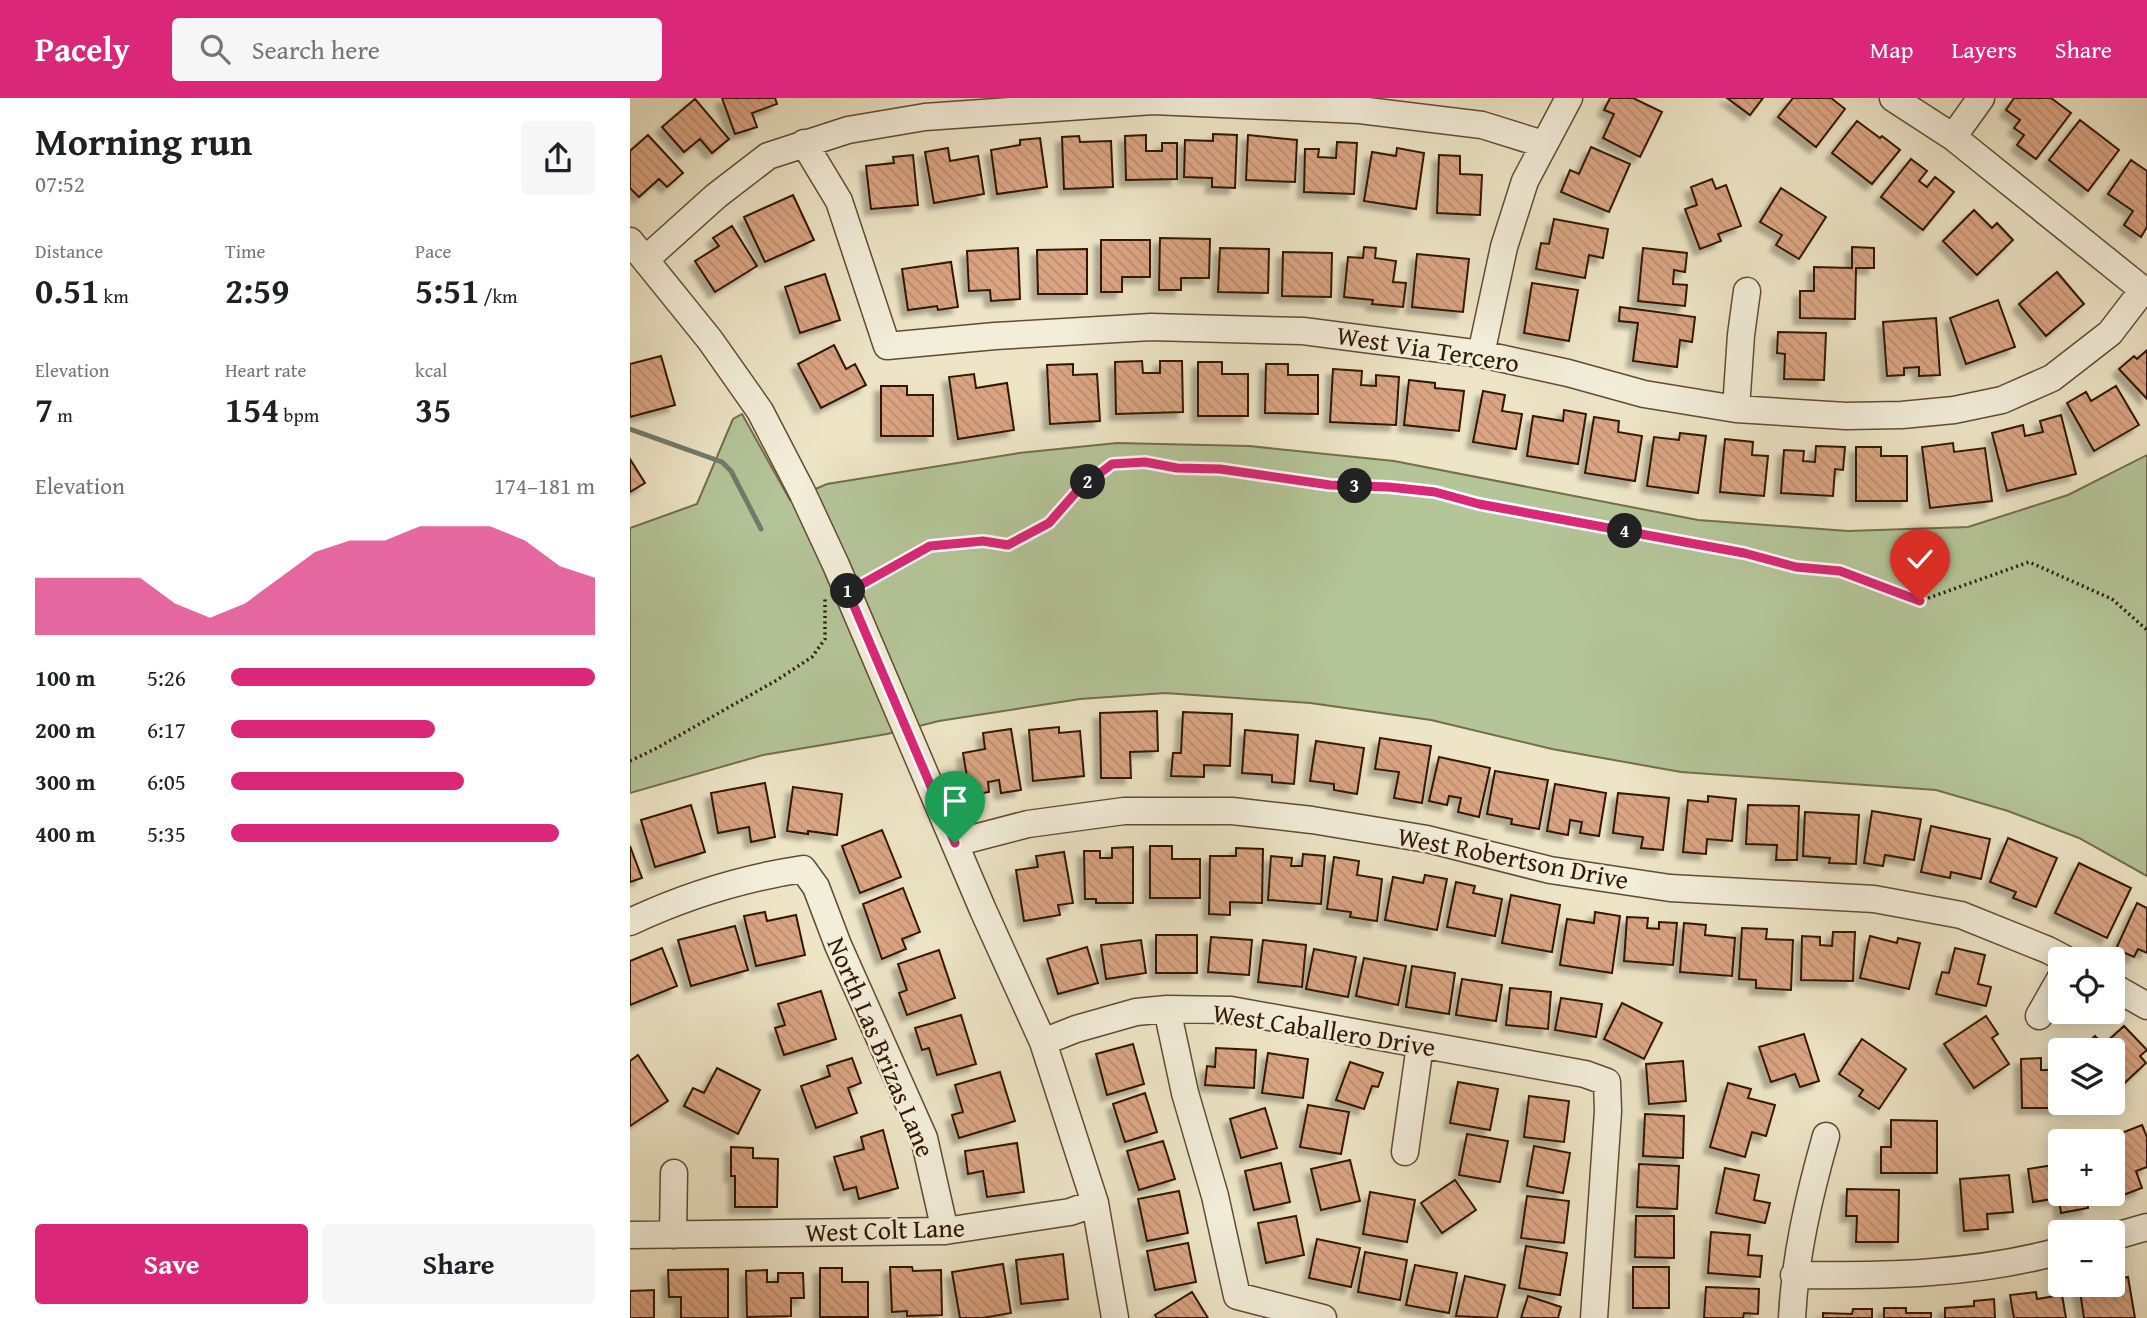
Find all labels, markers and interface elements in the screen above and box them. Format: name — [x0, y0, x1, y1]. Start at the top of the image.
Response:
search box — [172, 18, 662, 81]
text: Pacely — [35, 25, 130, 73]
icon: search — [196, 30, 234, 68]
text: Search here — [252, 30, 380, 69]
text: Map — [1870, 32, 1913, 67]
text: Layers — [1951, 32, 2017, 67]
text: Share — [2055, 32, 2112, 67]
text: Morning run — [35, 113, 252, 169]
button: share — [521, 121, 595, 195]
text: 07:52 — [35, 167, 85, 200]
text: Distance — [35, 237, 103, 265]
text: Time — [225, 237, 265, 265]
text: Pace — [415, 237, 452, 265]
text: 0.51 — [35, 265, 99, 316]
text: 2:59 — [225, 265, 289, 316]
text: 5:51 — [415, 265, 479, 316]
text: km — [99, 282, 129, 310]
text: /km — [479, 282, 518, 310]
street label: West Via Tercero — [1334, 315, 1522, 382]
text: Elevation — [35, 356, 109, 384]
text: Heart rate — [225, 356, 306, 384]
text: kcal — [415, 356, 447, 384]
text: 7 — [35, 384, 53, 435]
text: 154 — [225, 384, 279, 435]
text: 35 — [415, 384, 451, 435]
text: m — [53, 401, 73, 429]
text: bpm — [279, 401, 319, 429]
pin: 2 — [1070, 464, 1106, 500]
text: 2 — [1083, 467, 1092, 495]
pin: 3 — [1338, 468, 1372, 504]
text: Elevation — [35, 469, 125, 502]
text: 174–181 m — [494, 469, 595, 502]
text: 3 — [1350, 471, 1359, 499]
pin: 4 — [1608, 514, 1642, 548]
text: 4 — [1620, 516, 1629, 544]
pin — [1890, 529, 1950, 601]
icon: check — [1901, 540, 1939, 578]
pin: 1 — [830, 574, 865, 608]
text: 1 — [843, 576, 852, 604]
text: 100 m — [35, 661, 96, 694]
text: 5:26 — [147, 661, 186, 694]
text: 200 m — [35, 713, 96, 746]
text: 6:17 — [147, 713, 186, 746]
text: 300 m — [35, 765, 96, 798]
text: 6:05 — [147, 765, 186, 798]
pin — [925, 771, 985, 843]
icon: arrive — [936, 782, 974, 820]
street label: West Robertson Drive — [1394, 816, 1632, 899]
text: 400 m — [35, 817, 96, 850]
text: 5:35 — [147, 817, 186, 850]
street label: North Las Brizas Lane — [817, 931, 945, 1163]
map controls — [2048, 947, 2125, 1297]
button: locate — [2048, 947, 2125, 1024]
street label: West Caballero Drive — [1210, 993, 1438, 1066]
button: layers — [2048, 1038, 2125, 1115]
button: + — [2048, 1129, 2125, 1206]
street label: West Colt Lane — [804, 1207, 966, 1252]
button: − — [2048, 1220, 2125, 1297]
button: Save — [35, 1224, 308, 1304]
button: Share — [322, 1224, 595, 1304]

